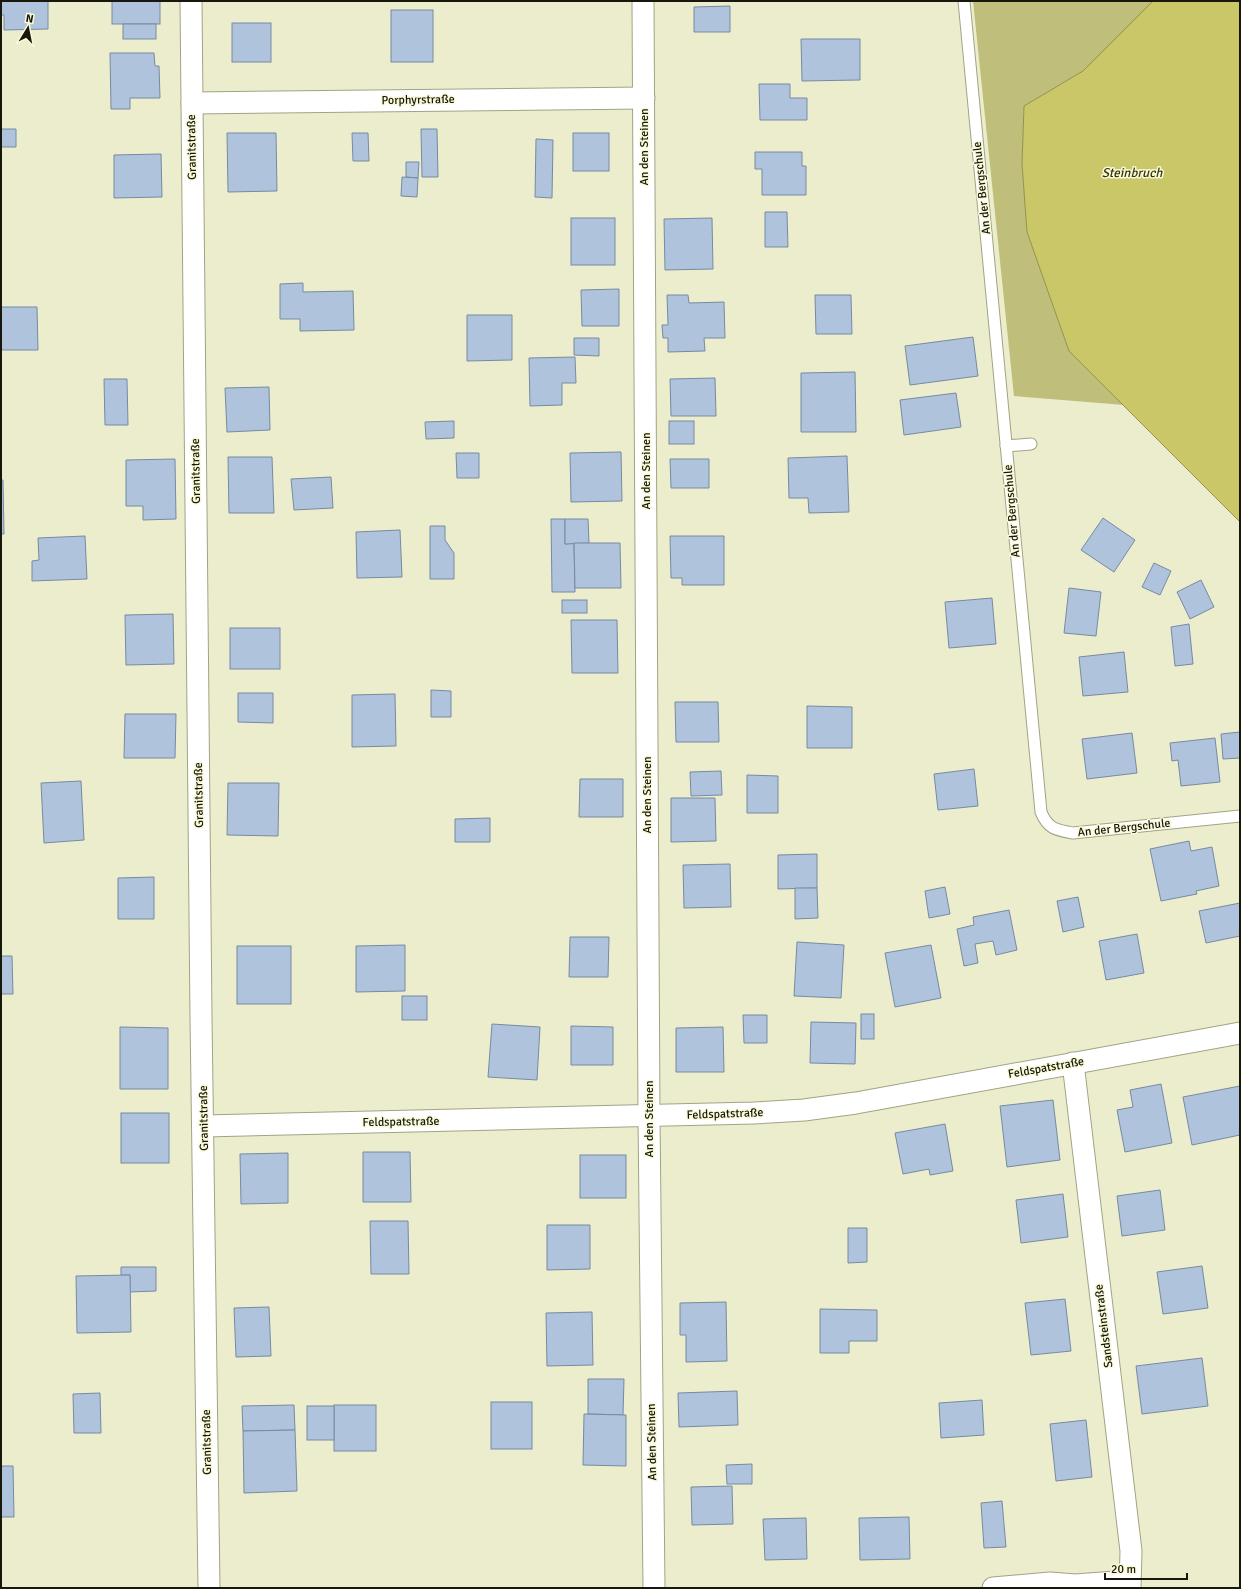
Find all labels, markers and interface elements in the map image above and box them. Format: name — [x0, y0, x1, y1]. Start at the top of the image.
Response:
north arrow — [8, 8, 48, 48]
text: N — [25, 12, 35, 26]
street label: Porphyrstraße — [381, 92, 455, 108]
street label: An den Steinen — [637, 108, 652, 186]
street label: Granitstraße — [184, 114, 200, 180]
street label: An der Bergschule — [970, 141, 994, 235]
water label: Steinbruch — [1102, 165, 1163, 181]
street label: An den Steinen — [639, 432, 654, 510]
street label: Granitstraße — [188, 438, 204, 504]
street label: An der Bergschule — [1000, 464, 1024, 558]
street label: An den Steinen — [640, 756, 655, 834]
street label: Granitstraße — [191, 762, 207, 828]
street label: An der Bergschule — [1077, 816, 1171, 840]
street label: Feldspatstraße — [1007, 1054, 1085, 1082]
street label: An den Steinen — [642, 1080, 657, 1158]
street label: Granitstraße — [196, 1085, 212, 1151]
street label: Feldspatstraße — [686, 1105, 764, 1123]
street label: Feldspatstraße — [362, 1114, 440, 1130]
street label: Sandsteinstraße — [1091, 1283, 1117, 1369]
street label: An den Steinen — [644, 1403, 660, 1481]
street label: Granitstraße — [199, 1409, 215, 1475]
scale bar — [1105, 1555, 1187, 1581]
text: 20 m — [1111, 1562, 1136, 1577]

